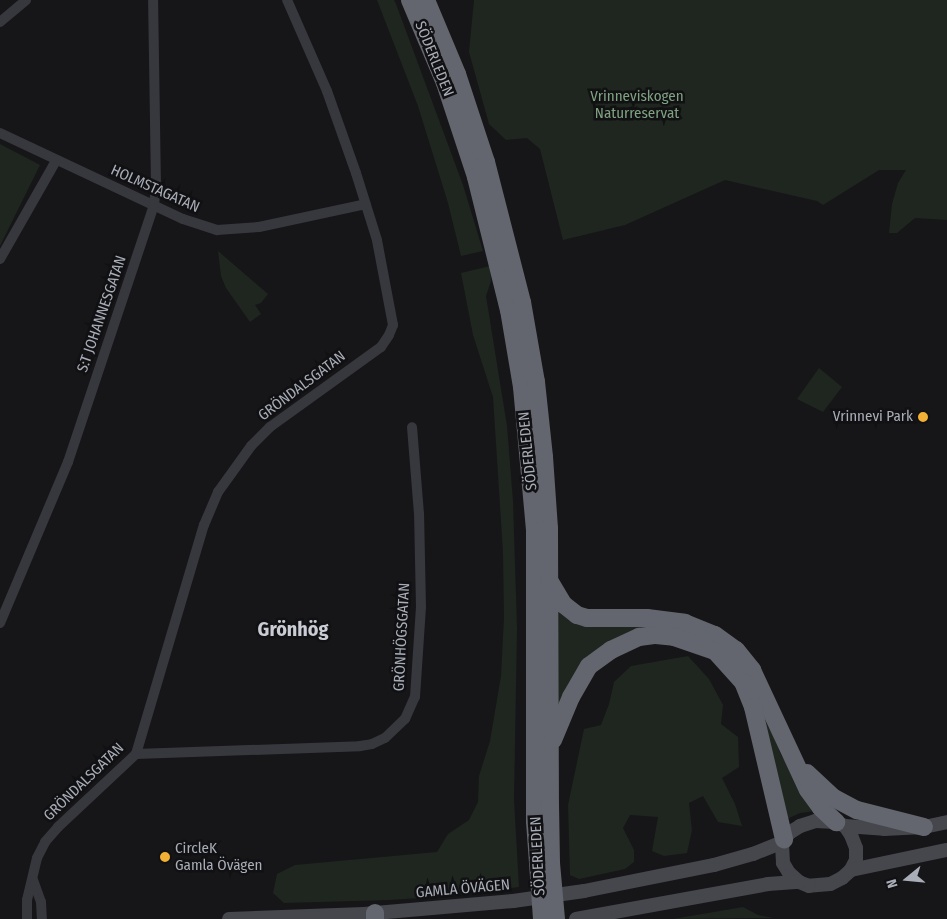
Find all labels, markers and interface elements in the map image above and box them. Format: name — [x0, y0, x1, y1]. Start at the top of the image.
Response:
street label: SÖDERLEDEN — [411, 19, 457, 99]
park label: Vrinneviskogen Naturreservat — [590, 87, 684, 122]
street label: HOLMSTAGATAN — [108, 161, 202, 217]
street label: S:T JOHANNESGATAN — [74, 253, 130, 375]
street label: GRÖNDALSGATAN — [255, 347, 349, 425]
place label: Vrinnevi Park — [833, 408, 913, 426]
street label: SÖDERLEDEN — [515, 411, 541, 491]
marker: Vrinnevi Park — [917, 411, 929, 423]
street label: GRÖNHÖGSGATAN — [390, 582, 414, 692]
district label: Grönhög — [258, 617, 328, 641]
street label: GRÖNDALSGATAN — [40, 739, 128, 825]
street label: SÖDERLEDEN — [527, 816, 549, 896]
place label: CircleK Gamla Övägen — [175, 839, 262, 874]
marker: CircleK Gamla Övägen — [159, 851, 171, 863]
north arrow — [882, 854, 932, 904]
street label: GAMLA ÖVÄGEN — [415, 876, 511, 902]
text: N — [883, 877, 902, 890]

